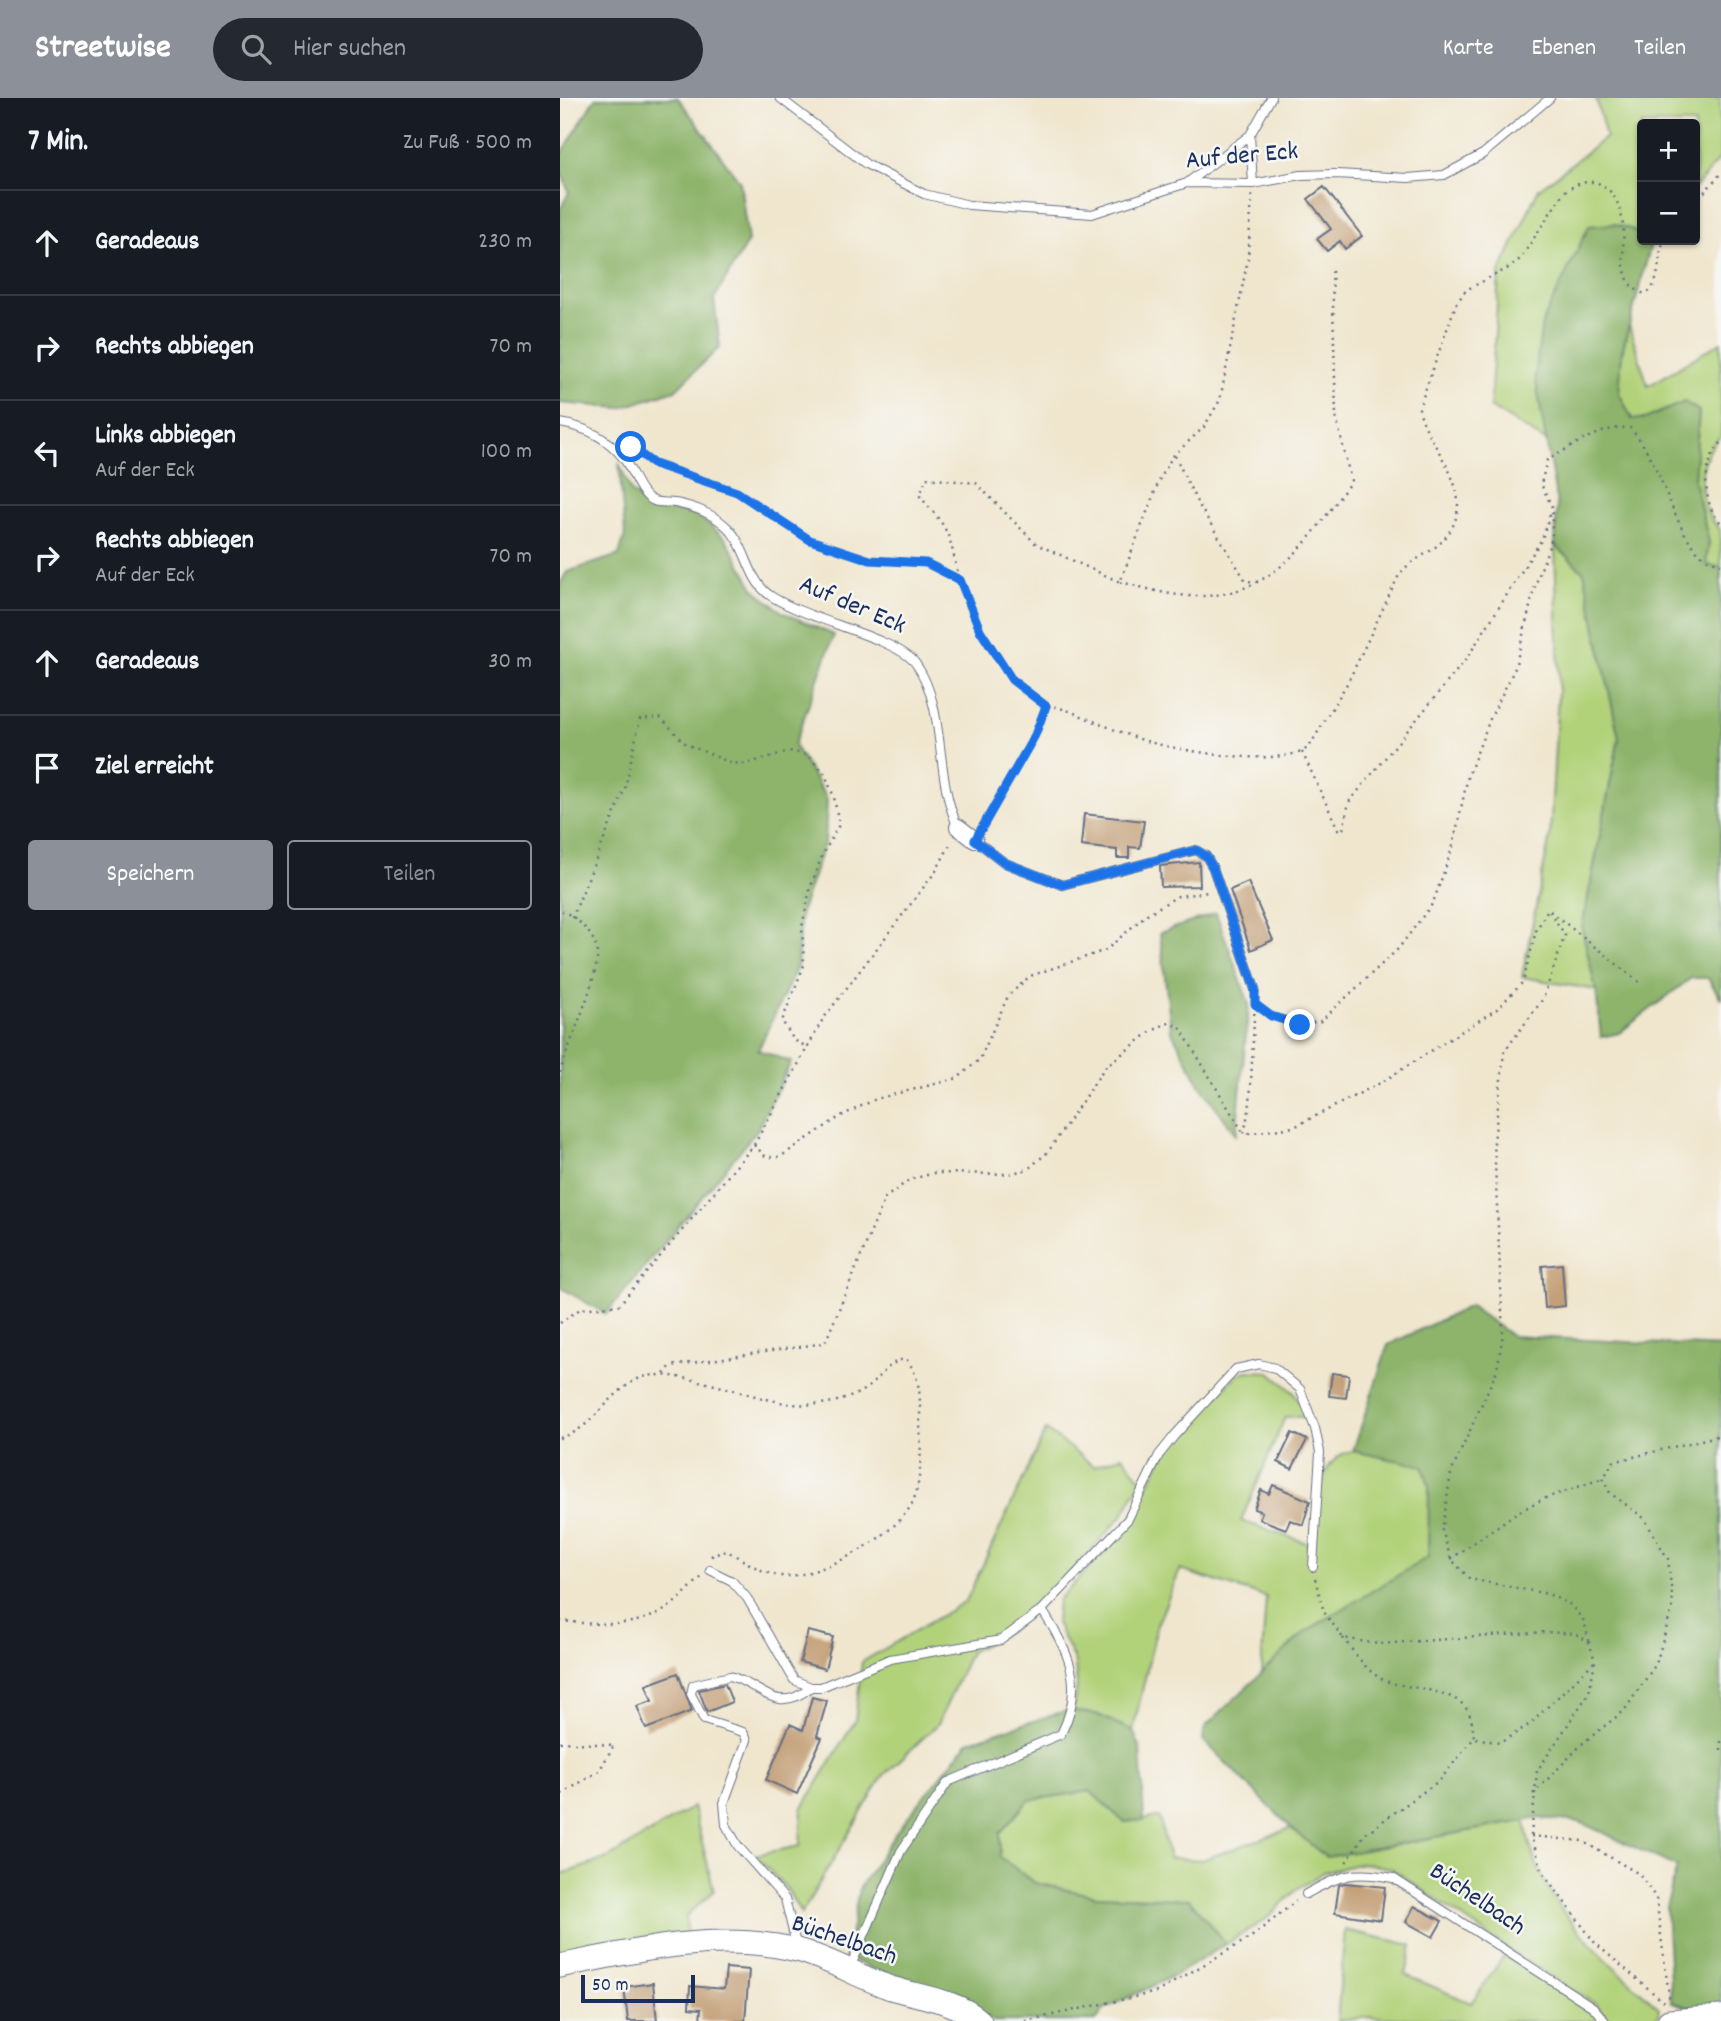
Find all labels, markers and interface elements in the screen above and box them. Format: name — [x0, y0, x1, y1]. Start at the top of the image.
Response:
search box — [213, 18, 703, 81]
text: Streetwise — [35, 26, 171, 73]
icon: search — [237, 30, 275, 68]
text: Hier suchen — [293, 31, 406, 68]
text: Karte — [1443, 32, 1493, 66]
text: Ebenen — [1531, 32, 1596, 66]
text: Teilen — [1634, 32, 1686, 66]
map controls — [1637, 119, 1700, 245]
button: + — [1637, 119, 1700, 182]
text: 7 Min. — [28, 122, 88, 165]
text: Zu Fuß · 500 m — [403, 127, 532, 160]
street label: Auf der Eck — [1184, 134, 1300, 180]
button: − — [1637, 182, 1700, 245]
icon: ahead — [28, 224, 66, 262]
text: Geradeaus — [95, 224, 199, 261]
text: 230 m — [478, 226, 532, 259]
icon: right — [28, 329, 66, 367]
text: Rechts abbiegen — [95, 329, 254, 366]
text: 70 m — [490, 331, 532, 364]
text: Links abbiegen — [95, 418, 236, 455]
route start — [615, 431, 646, 462]
icon: left — [28, 434, 66, 472]
text: 100 m — [481, 436, 532, 469]
text: Auf der Eck — [95, 455, 195, 488]
text: Rechts abbiegen — [95, 523, 254, 560]
icon: right — [28, 539, 66, 577]
text: 70 m — [490, 541, 532, 574]
text: Auf der Eck — [95, 560, 195, 593]
street label: Auf der Eck — [793, 567, 911, 645]
icon: ahead — [28, 644, 66, 682]
text: Geradeaus — [95, 644, 199, 681]
text: 30 m — [488, 646, 532, 679]
icon: arrive — [28, 749, 66, 787]
text: Ziel erreicht — [95, 749, 214, 786]
button: Speichern — [28, 840, 273, 910]
button: Teilen — [287, 840, 532, 910]
route end — [1284, 1009, 1315, 1040]
street label: Büchelbach — [1421, 1854, 1533, 1946]
street label: Büchelbach — [786, 1906, 902, 1976]
scale bar — [581, 1972, 695, 2004]
text: 50 m — [592, 1973, 629, 2000]

